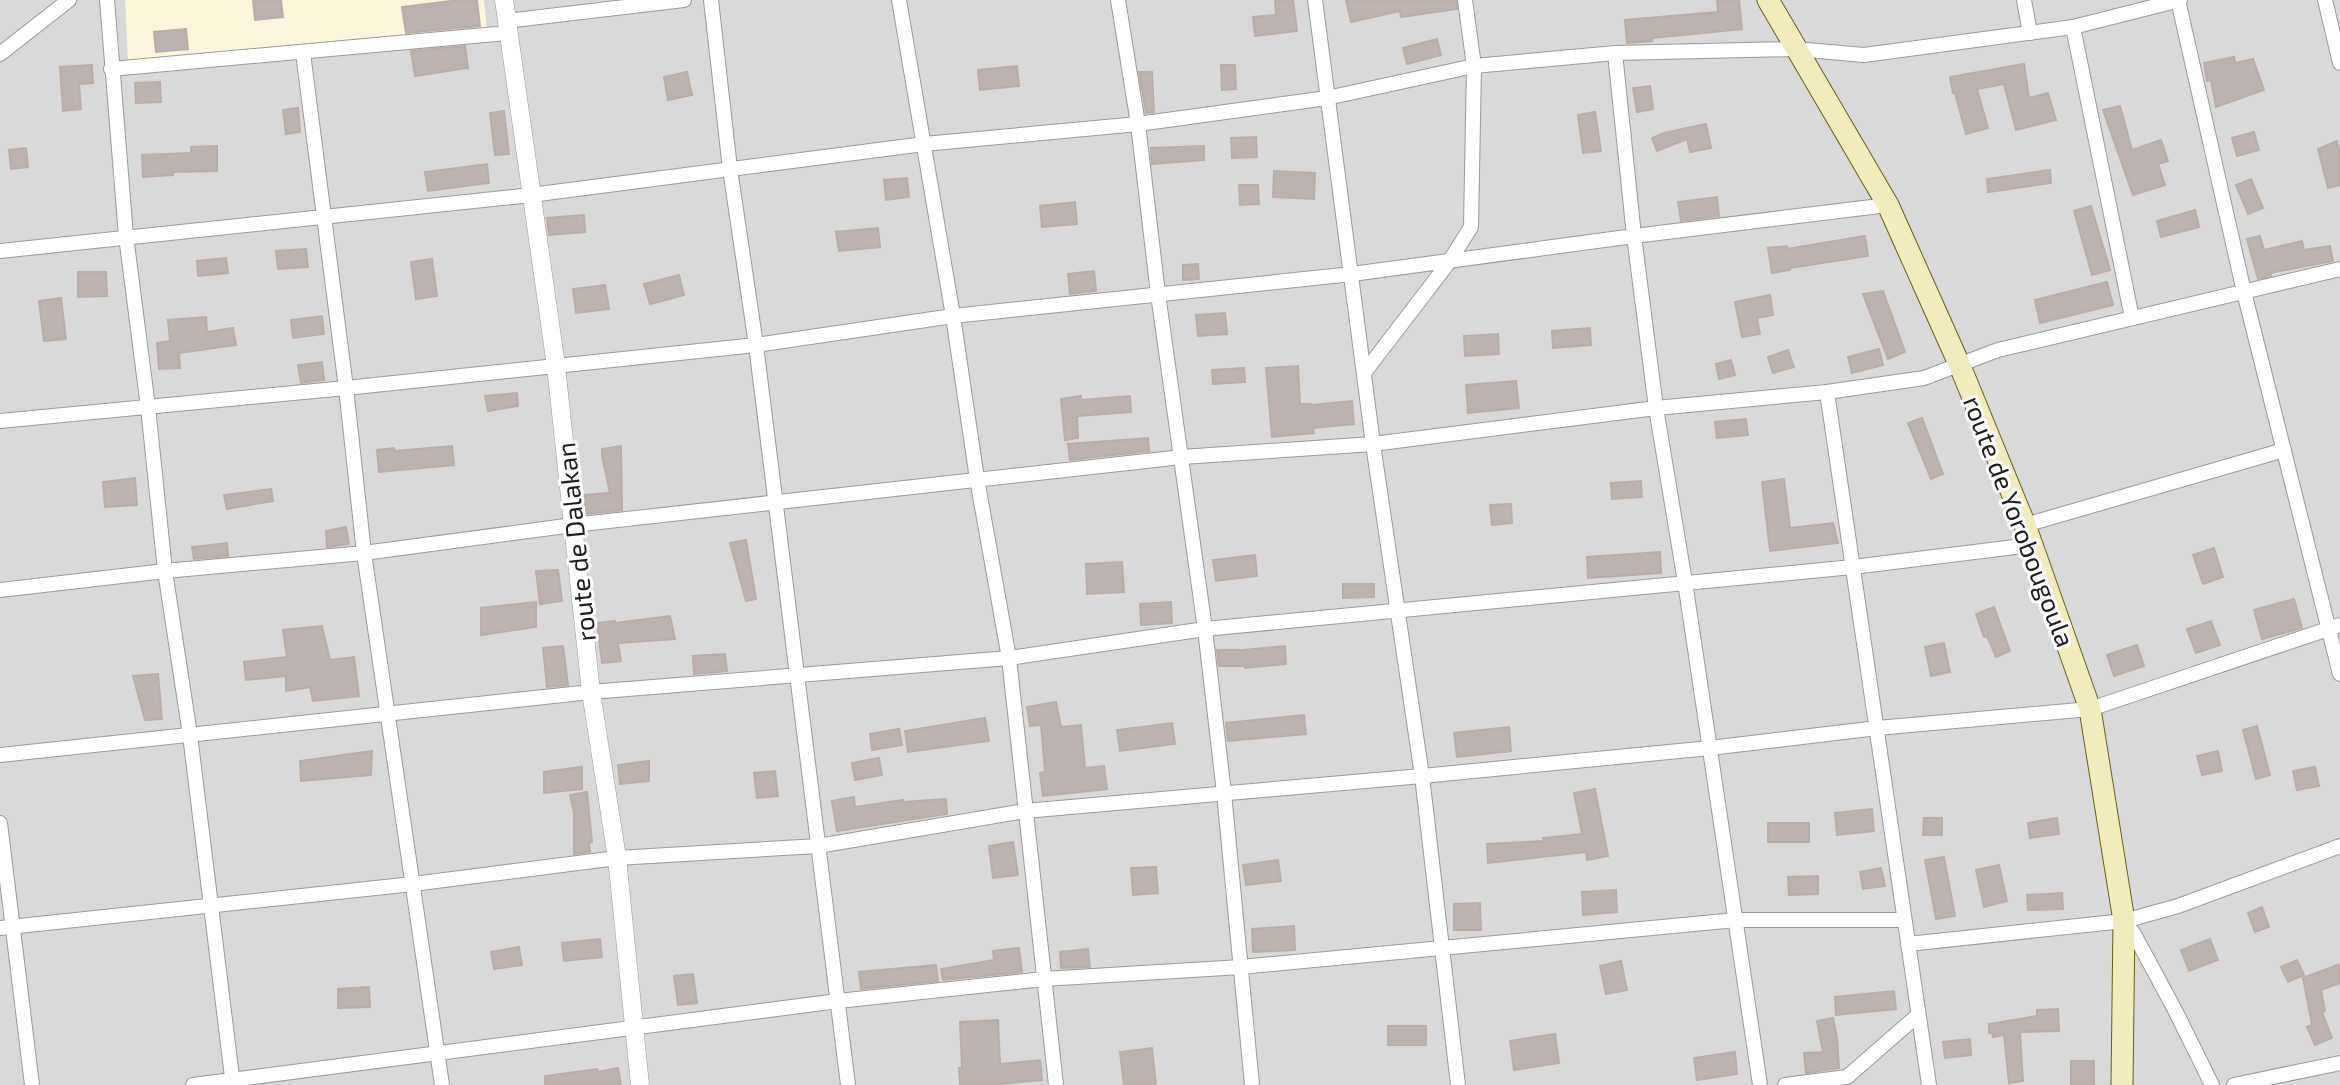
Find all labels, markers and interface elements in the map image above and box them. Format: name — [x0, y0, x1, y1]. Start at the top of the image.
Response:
street label: route de Yorobougoula — [1958, 391, 2082, 651]
street label: route de Dalakan — [549, 441, 601, 643]

